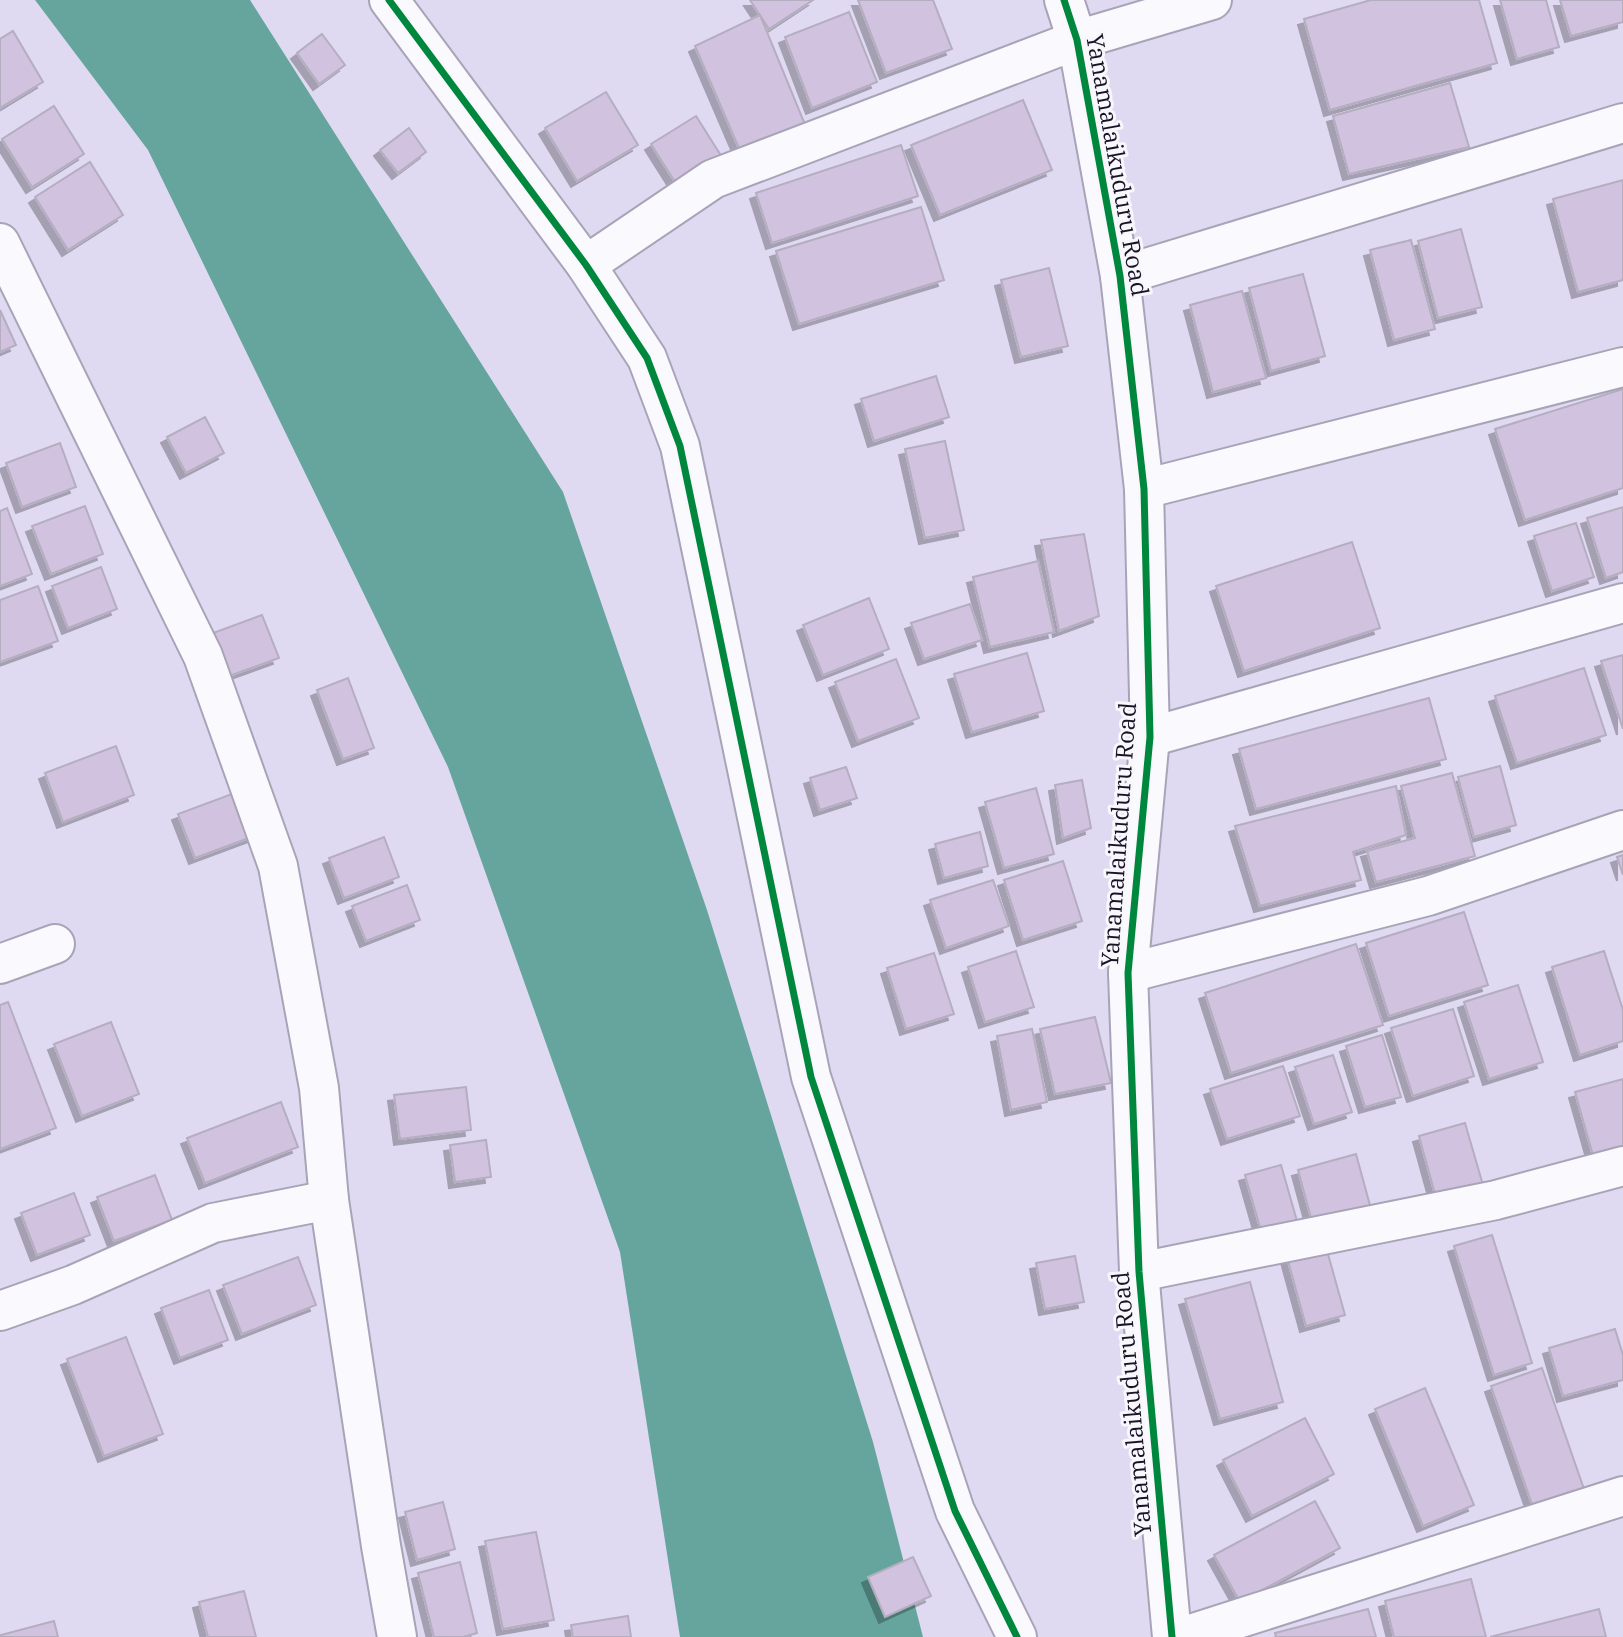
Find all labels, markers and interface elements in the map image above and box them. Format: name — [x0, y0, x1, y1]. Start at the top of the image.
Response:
street label: Yanamalaikuduru Road — [1079, 31, 1157, 298]
street label: Yanamalaikuduru Road — [1093, 701, 1143, 969]
street label: Yanamalaikuduru Road — [1103, 1270, 1159, 1538]

